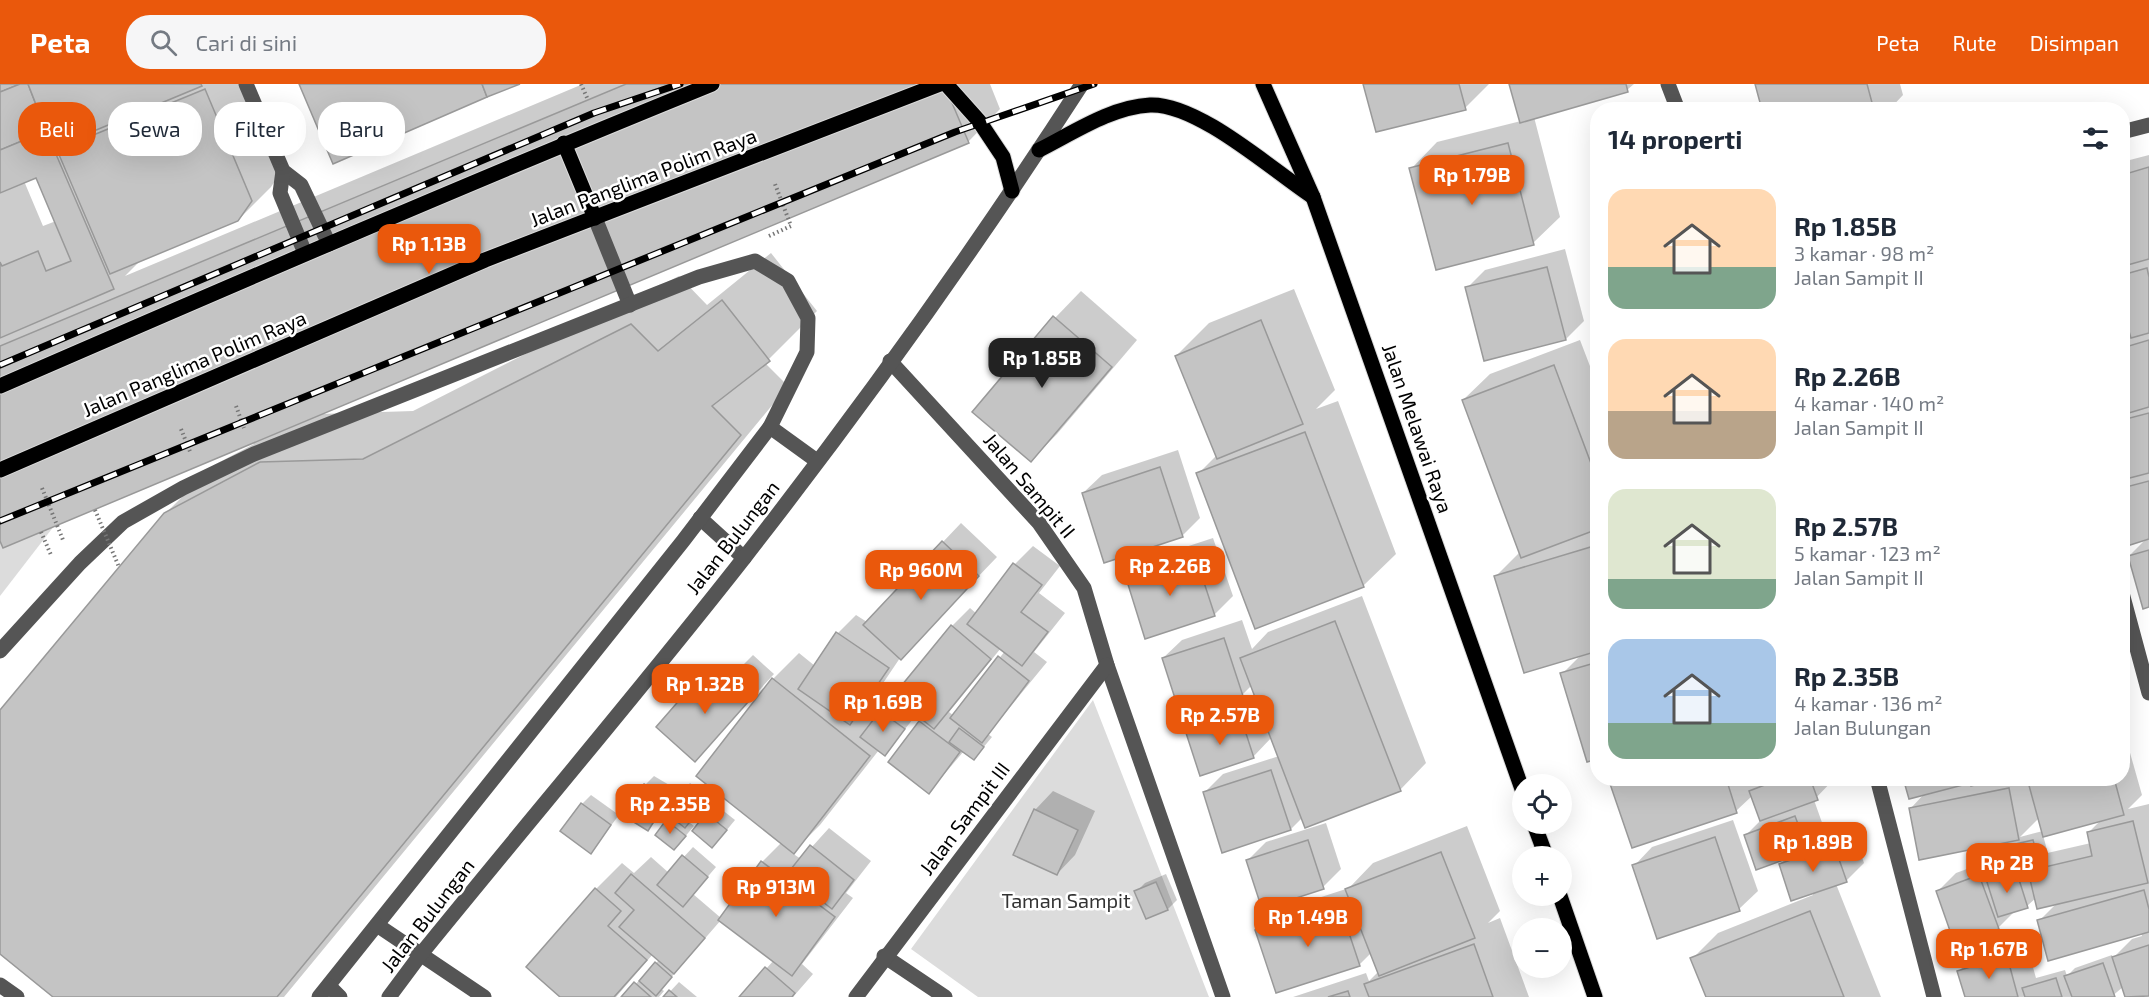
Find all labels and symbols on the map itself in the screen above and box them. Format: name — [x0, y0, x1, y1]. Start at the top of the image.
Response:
street label: Jalan Panglima Polim Raya — [526, 123, 760, 231]
pin: Rp 1.79B — [1410, 155, 1534, 206]
pin: Rp 1.13B — [367, 224, 491, 275]
street label: Jalan Panglima Polim Raya — [78, 305, 310, 421]
pin: Rp 1.85B — [980, 338, 1104, 389]
street label: Jalan Melawai Raya — [1378, 340, 1458, 516]
street label: Jalan Sampit II — [979, 428, 1081, 542]
street label: Jalan Bulungan — [680, 476, 784, 598]
pin: Rp 2.26B — [1108, 546, 1232, 597]
pin: Rp 960M — [866, 550, 976, 601]
pin: Rp 1.32B — [643, 664, 767, 715]
pin: Rp 1.69B — [821, 682, 945, 733]
pin: Rp 2.57B — [1158, 695, 1282, 746]
street label: Jalan Sampit III — [914, 757, 1014, 879]
pin: Rp 2.35B — [608, 784, 732, 835]
pin: Rp 1.89B — [1751, 822, 1875, 873]
pin: Rp 2B — [1965, 843, 2049, 894]
street label: Jalan Bulungan — [375, 854, 479, 976]
pin: Rp 913M — [721, 867, 831, 918]
park label: Taman Sampit — [1001, 888, 1131, 912]
pin: Rp 1.49B — [1246, 897, 1370, 948]
pin: Rp 1.67B — [1927, 929, 2051, 980]

